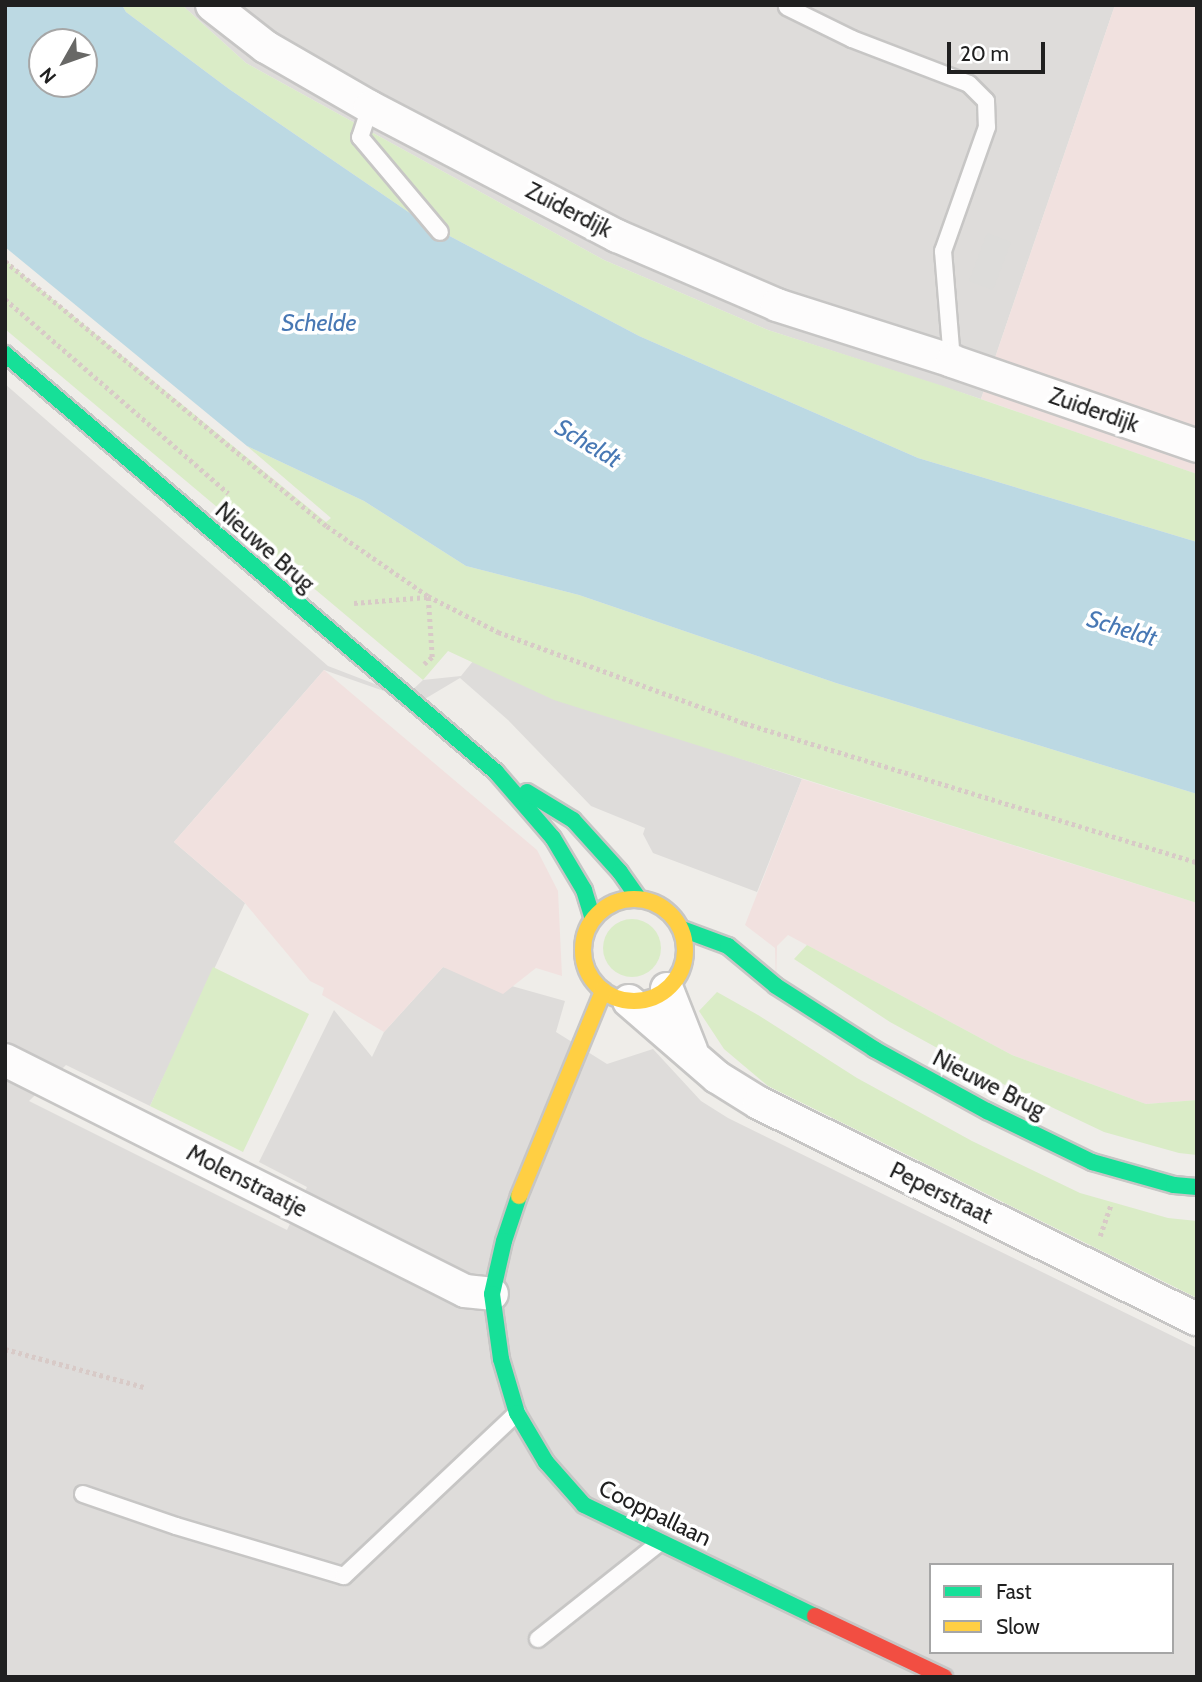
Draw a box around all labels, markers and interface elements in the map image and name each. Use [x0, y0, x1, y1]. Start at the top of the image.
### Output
north arrow [28, 28, 98, 98]
scale bar [950, 28, 1048, 72]
text: 20 m [960, 41, 1009, 66]
text: N [35, 63, 61, 88]
street label: Zuiderdijk [521, 177, 617, 243]
water label: Schelde [281, 309, 357, 337]
street label: Zuiderdijk [1045, 382, 1143, 438]
water label: Scheldt [550, 412, 626, 474]
street label: Nieuwe Brug [210, 496, 320, 598]
water label: Scheldt [1084, 604, 1160, 652]
street label: Nieuwe Brug [928, 1044, 1050, 1124]
street label: Molenstraatje [182, 1139, 312, 1223]
street label: Peperstraat [885, 1156, 997, 1230]
street label: Cooppallaan [594, 1474, 716, 1552]
legend [929, 1563, 1174, 1654]
text: Fast [996, 1579, 1032, 1604]
text: Slow [996, 1614, 1040, 1639]

